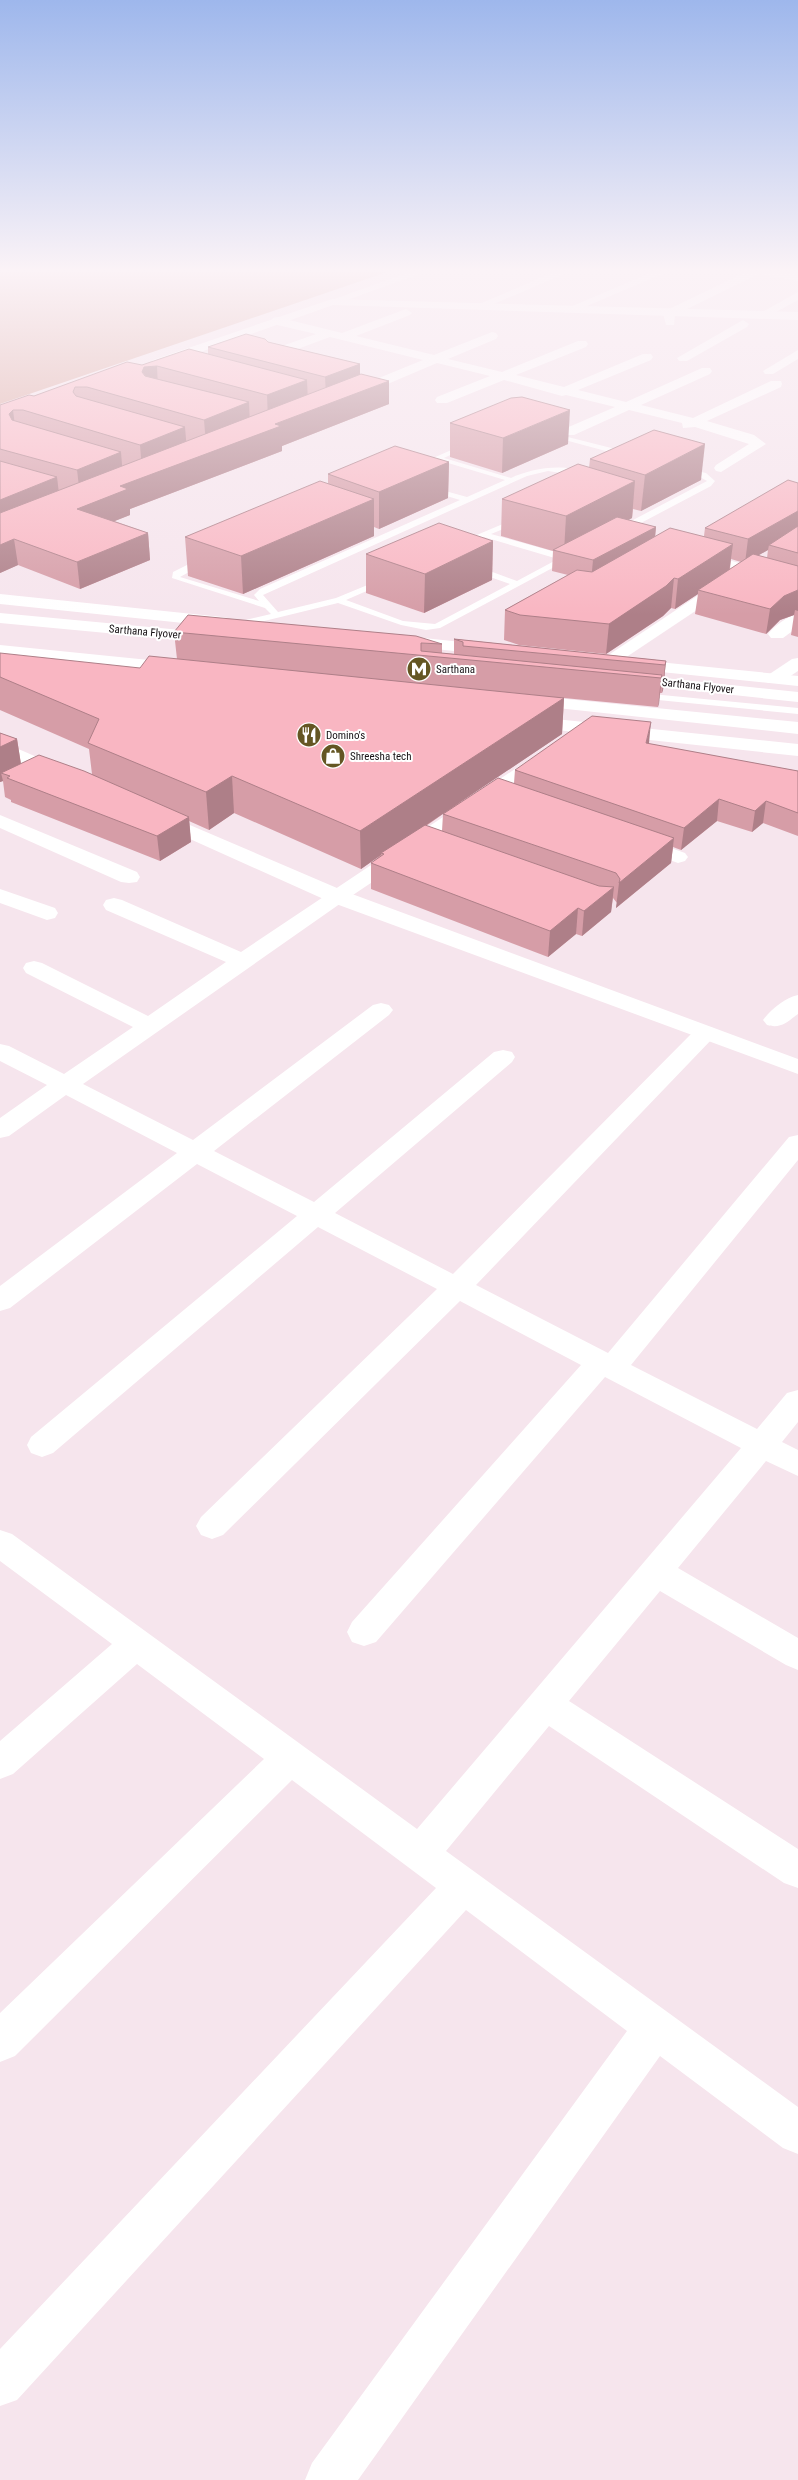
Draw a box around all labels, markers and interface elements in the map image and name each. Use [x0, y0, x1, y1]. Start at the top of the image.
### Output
street label: Sarthana Flyover [108, 622, 182, 642]
metro station icon: Sarthana [406, 656, 432, 682]
place label: Sarthana [436, 663, 475, 676]
street label: Sarthana Flyover [661, 676, 735, 696]
restaurant icon: Domino's [296, 722, 322, 748]
place label: Domino's [326, 729, 365, 742]
shop icon: Shreesha tech [320, 743, 346, 769]
place label: Shreesha tech [350, 750, 412, 763]

